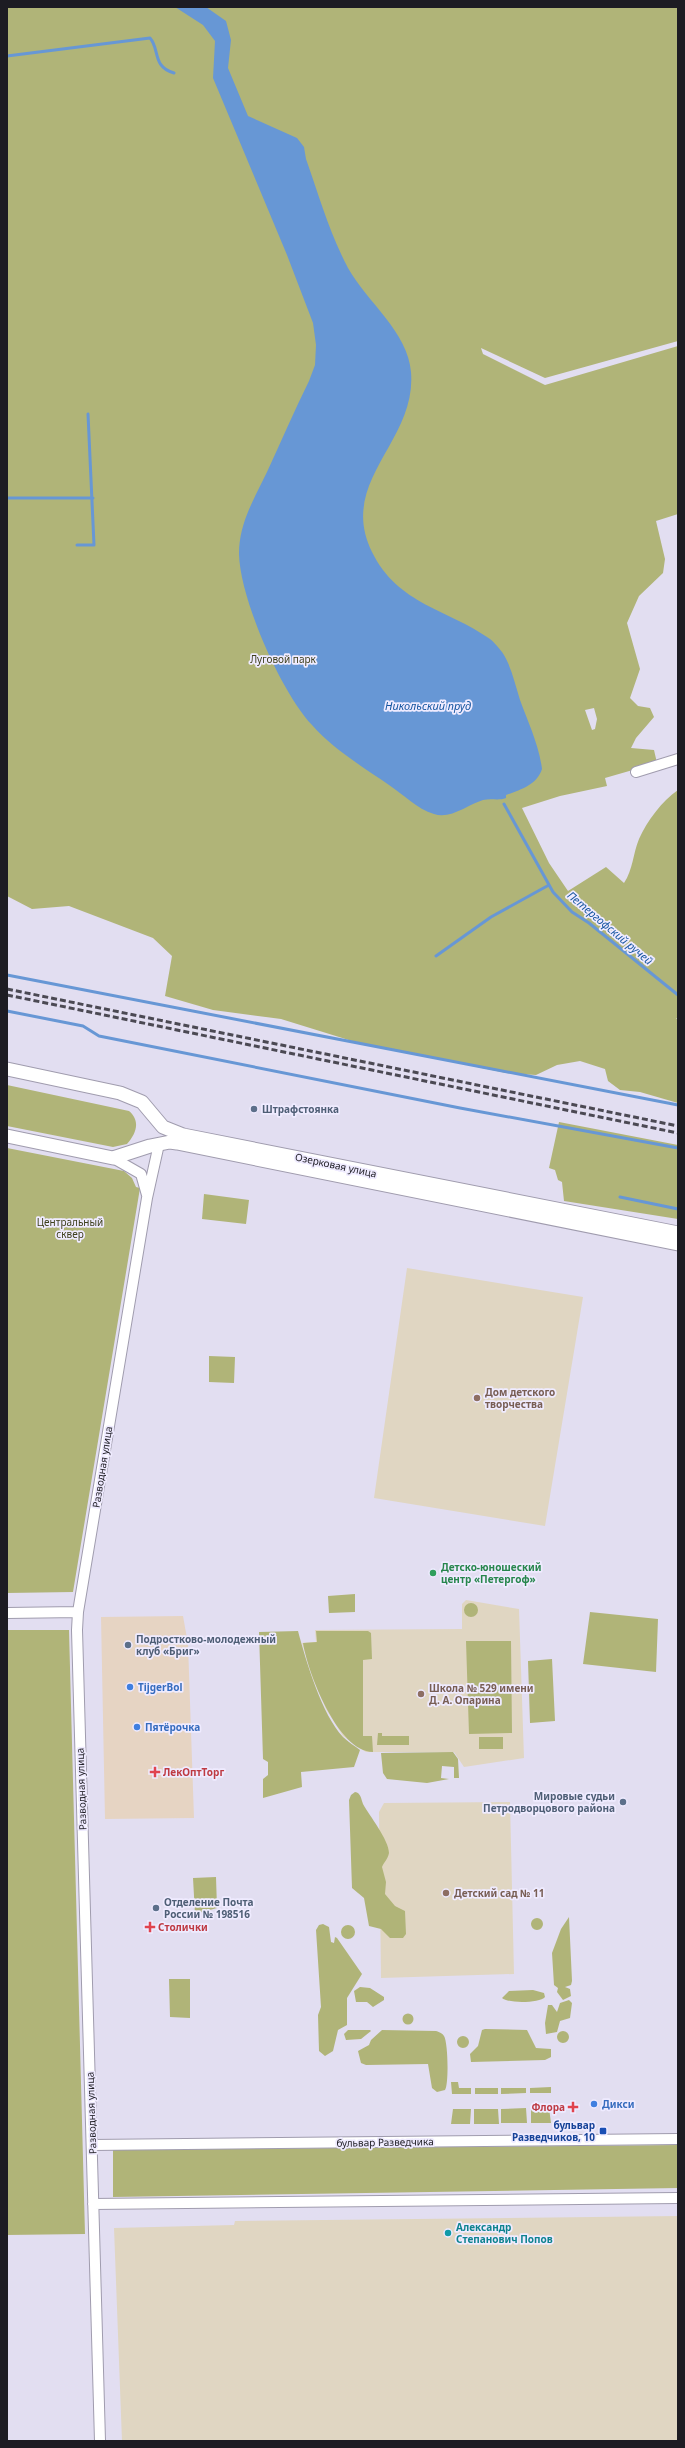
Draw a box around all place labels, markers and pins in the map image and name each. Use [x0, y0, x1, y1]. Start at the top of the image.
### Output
place label: Штрафстоянка [262, 1102, 339, 1116]
marker: Штрафстоянка [249, 1104, 259, 1114]
place label: Дом детского творчества [485, 1385, 555, 1411]
marker: Дом детского творчества [472, 1393, 482, 1403]
place label: Детско-юношеский центр «Петергоф» [441, 1560, 542, 1586]
marker: Детско-юношеский центр «Петергоф» [428, 1568, 438, 1578]
place label: Подростково-молодежный клуб «Бриг» [136, 1632, 276, 1658]
marker: Подростково-молодежный клуб «Бриг» [123, 1640, 133, 1650]
place label: TijgerBol [138, 1680, 182, 1694]
place label: Школа № 529 имени Д. А. Опарина [429, 1681, 534, 1707]
marker: TijgerBol [125, 1682, 135, 1692]
marker: Школа № 529 имени Д. А. Опарина [416, 1689, 426, 1699]
place label: Пятёрочка [145, 1720, 200, 1734]
marker: Пятёрочка [132, 1722, 142, 1732]
place label: ЛекОптТорг [163, 1765, 224, 1779]
marker: ЛекОптТорг [150, 1767, 160, 1777]
place label: Мировые судьи Петродворцового района [483, 1789, 615, 1815]
marker: Мировые судьи Петродворцового района [618, 1797, 628, 1807]
place label: Детский сад № 11 [454, 1886, 544, 1900]
marker: Детский сад № 11 [441, 1888, 451, 1898]
place label: Отделение Почта России № 198516 [164, 1895, 254, 1921]
marker: Отделение Почта России № 198516 [151, 1903, 161, 1913]
place label: Столички [158, 1920, 208, 1934]
marker: Столички [145, 1922, 155, 1932]
place label: Дикси [602, 2097, 634, 2111]
marker: Дикси [589, 2099, 599, 2109]
place label: Флора [531, 2100, 565, 2114]
marker: Флора [568, 2102, 578, 2112]
place label: бульвар Разведчиков, 10 [512, 2118, 595, 2144]
marker: бульвар Разведчиков, 10 [598, 2126, 608, 2136]
place label: Александр Степанович Попов [456, 2220, 553, 2246]
marker: Александр Степанович Попов [443, 2228, 453, 2238]

